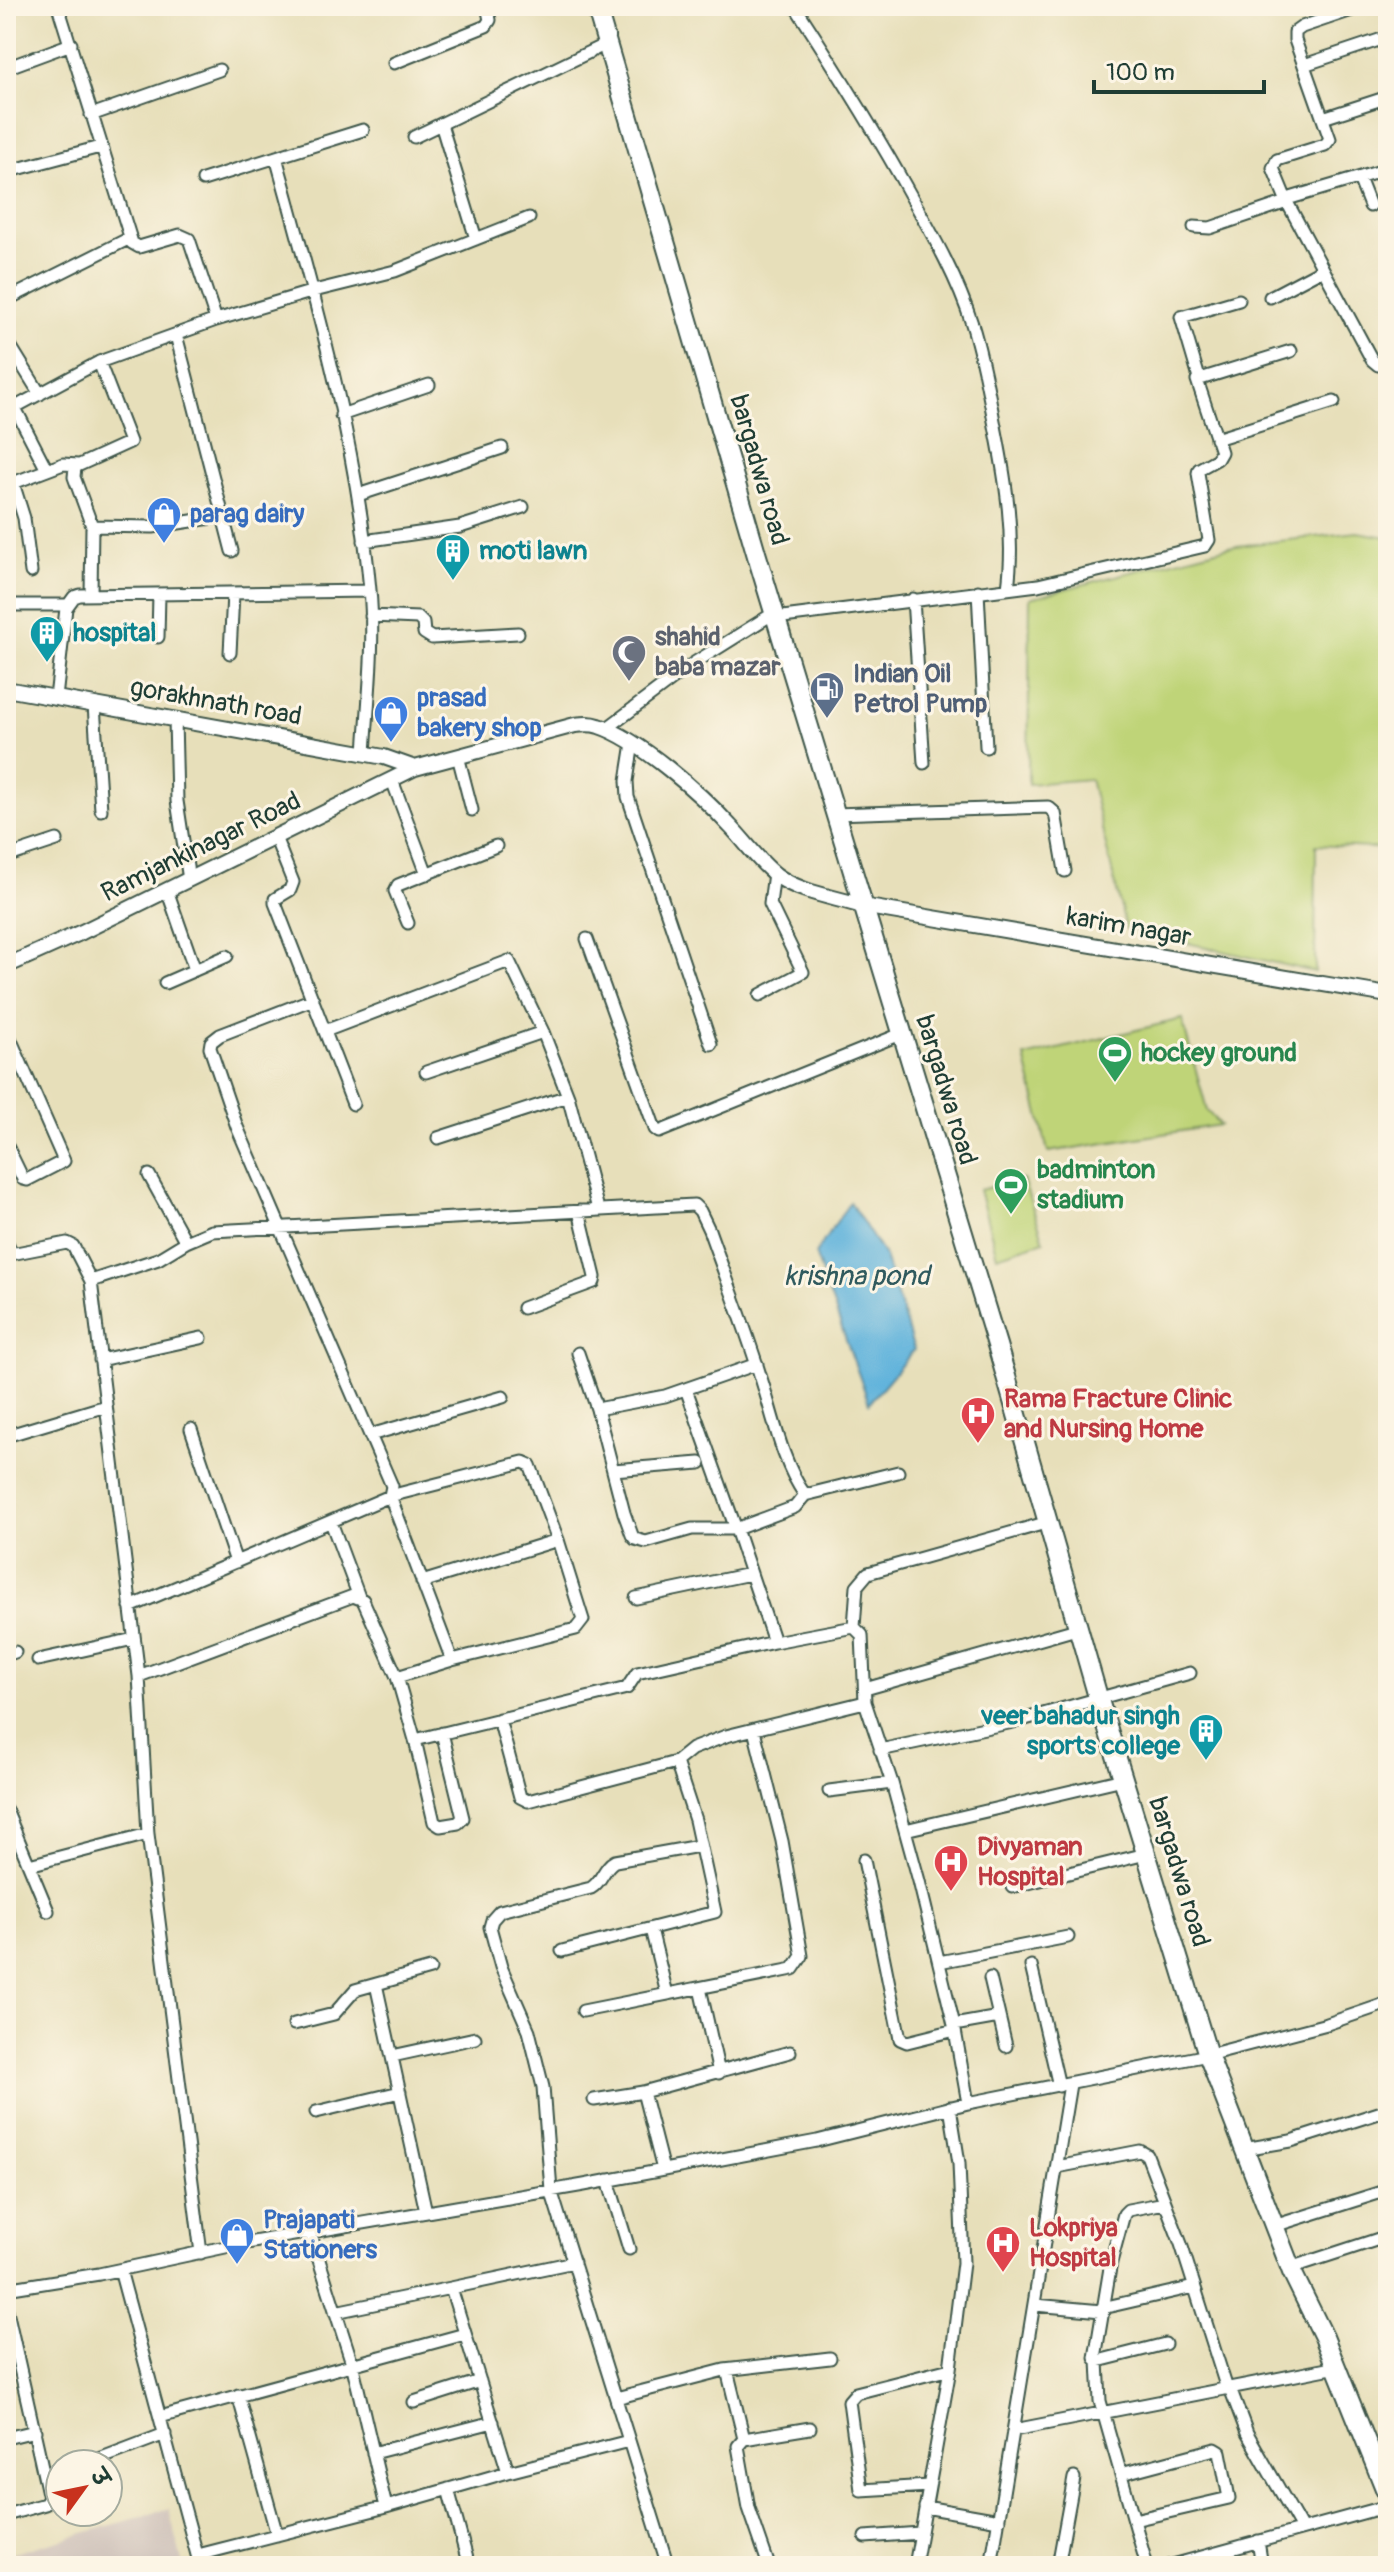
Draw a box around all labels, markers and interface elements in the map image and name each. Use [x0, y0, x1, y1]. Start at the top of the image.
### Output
scale bar [1094, 44, 1264, 94]
text: 100 m [1106, 58, 1175, 87]
street label: bargadwa road [722, 391, 796, 549]
shop icon: parag dairy [145, 495, 183, 545]
place label: parag dairy [190, 498, 305, 530]
building icon: moti lawn [434, 532, 472, 582]
place label: moti lawn [479, 535, 588, 567]
building icon: hospital [28, 614, 66, 664]
place label: hospital [73, 617, 156, 649]
place label: shahid baba mazar [655, 621, 781, 683]
mosque icon: shahid baba mazar [610, 633, 648, 683]
place label: Indian Oil Petrol Pump [853, 658, 987, 720]
fuel station icon: Indian Oil Petrol Pump [808, 670, 846, 720]
street label: gorakhnath road [128, 671, 304, 733]
place label: prasad bakery shop [417, 682, 542, 744]
shop icon: prasad bakery shop [372, 694, 410, 744]
street label: Ramjankinagar Road [96, 785, 306, 909]
street label: karim nagar [1064, 900, 1195, 954]
street label: bargadwa road [908, 1011, 984, 1169]
sports icon: hockey ground [1096, 1034, 1134, 1084]
place label: hockey ground [1141, 1037, 1297, 1069]
place label: badminton stadium [1037, 1154, 1156, 1216]
sports icon: badminton stadium [992, 1166, 1030, 1216]
water label: krishna pond [785, 1259, 933, 1294]
place label: Rama Fracture Clinic and Nursing Home [1004, 1383, 1232, 1445]
hospital icon: Rama Fracture Clinic and Nursing Home [959, 1395, 997, 1445]
place label: veer bahadur singh sports college [981, 1700, 1181, 1762]
building icon: veer bahadur singh sports college [1187, 1712, 1225, 1762]
street label: bargadwa road [1141, 1793, 1217, 1951]
place label: Divyaman Hospital [977, 1831, 1083, 1893]
hospital icon: Divyaman Hospital [932, 1843, 970, 1893]
place label: Prajapati Stationers [263, 2204, 378, 2266]
place label: Lokpriya Hospital [1029, 2212, 1118, 2274]
shop icon: Prajapati Stationers [218, 2216, 256, 2266]
hospital icon: Lokpriya Hospital [984, 2224, 1022, 2274]
north arrow [44, 2448, 124, 2528]
text: उ [83, 2462, 117, 2493]

